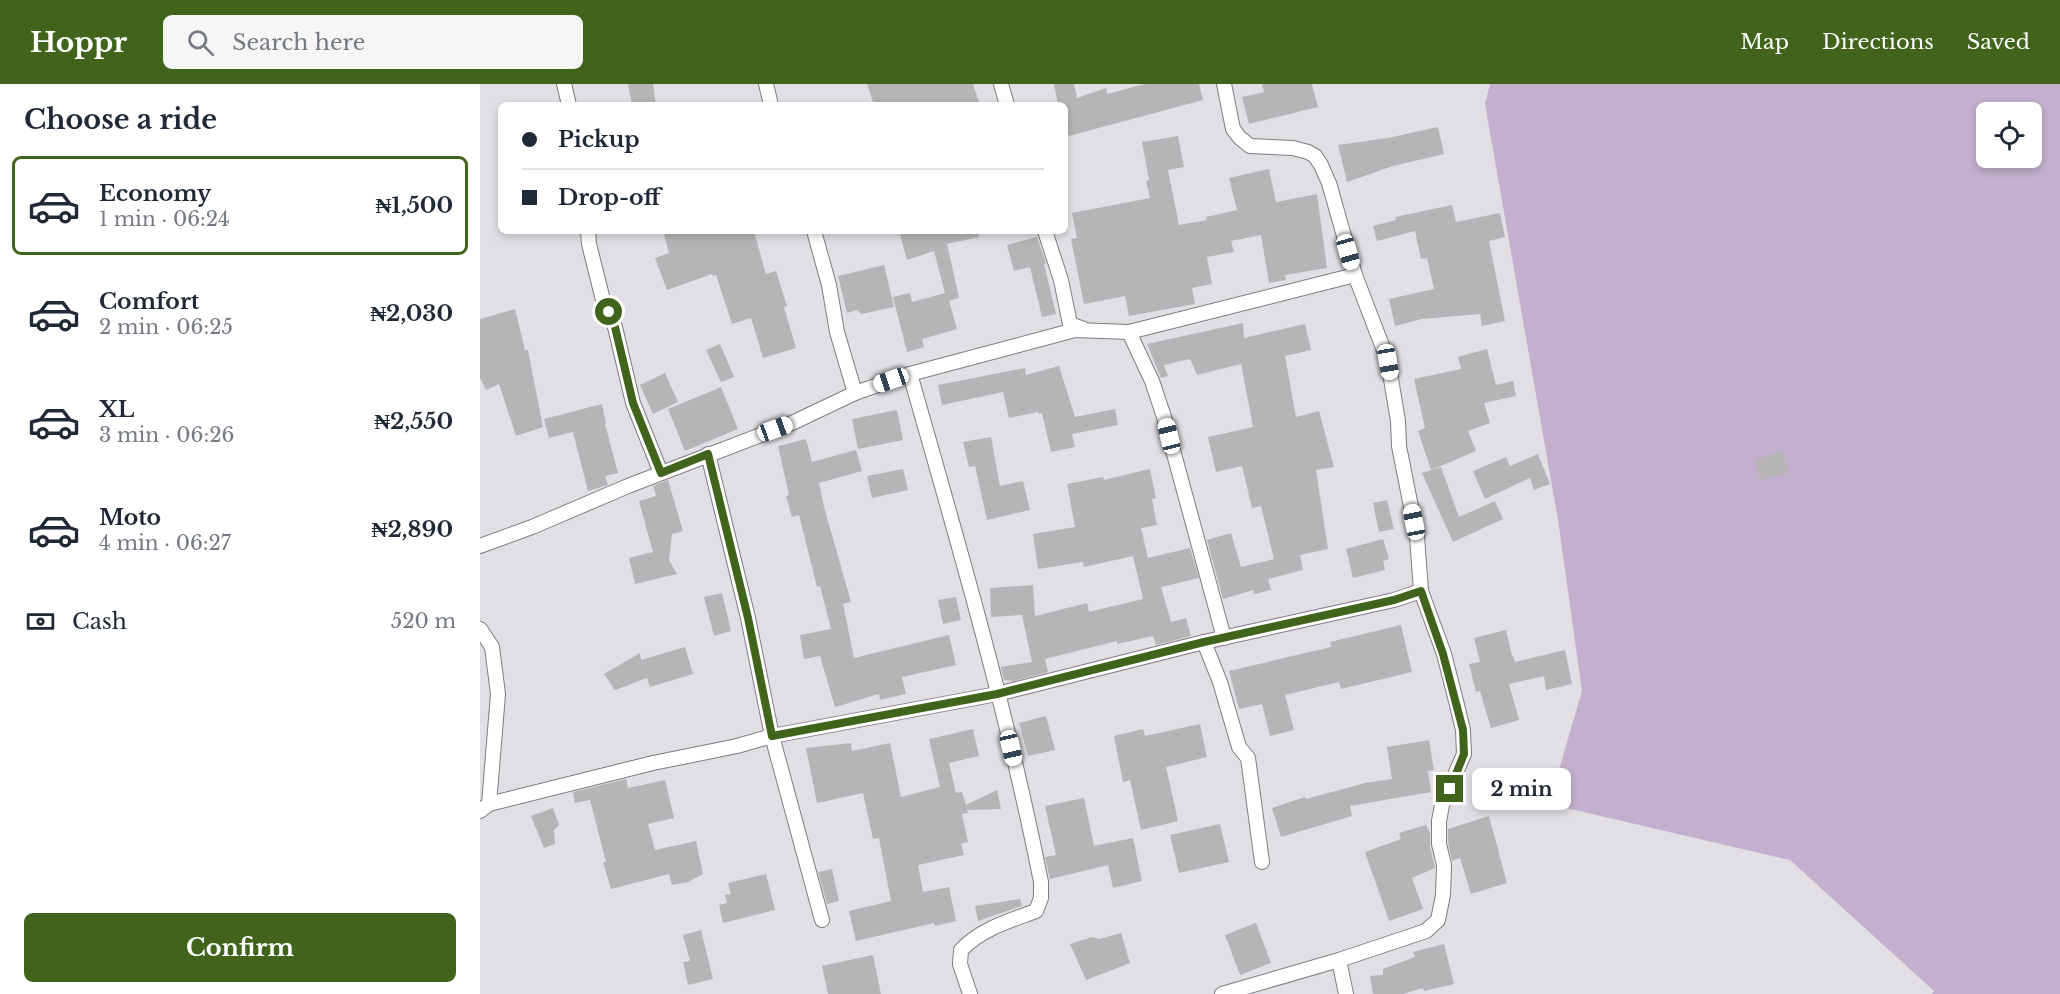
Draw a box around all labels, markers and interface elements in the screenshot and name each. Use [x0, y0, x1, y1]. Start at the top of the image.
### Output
search box [163, 15, 583, 69]
text: Hoppr [30, 25, 127, 60]
icon: search [184, 26, 217, 59]
text: Search here [232, 29, 365, 56]
text: Map [1740, 29, 1789, 55]
text: Directions [1822, 29, 1934, 55]
text: Saved [1967, 29, 2030, 55]
map controls [1976, 102, 2042, 168]
button: locate [1976, 102, 2042, 168]
text: Choose a ride [24, 103, 217, 136]
text: Pickup [558, 126, 640, 153]
icon: car [27, 179, 81, 233]
text: Economy [99, 180, 211, 207]
text: Drop-off [558, 184, 660, 211]
text: ₦1,500 [375, 192, 453, 219]
text: 1 min · 06:24 [99, 207, 230, 231]
car [1334, 232, 1362, 272]
icon: car [27, 287, 81, 341]
text: Comfort [99, 288, 199, 315]
route start [595, 298, 622, 325]
text: ₦2,030 [370, 300, 453, 327]
text: 2 min · 06:25 [99, 315, 233, 339]
car [1376, 343, 1400, 381]
car [871, 366, 911, 394]
icon: car [27, 395, 81, 449]
text: XL [99, 396, 134, 423]
text: ₦2,550 [374, 408, 453, 435]
car [755, 414, 795, 444]
car [1156, 416, 1182, 456]
text: 3 min · 06:26 [99, 423, 234, 447]
icon: car [27, 503, 81, 557]
car [1402, 503, 1426, 541]
text: Moto [99, 504, 161, 531]
text: ₦2,890 [372, 516, 453, 543]
text: 4 min · 06:27 [99, 531, 231, 555]
icon: cash [24, 605, 57, 638]
text: Cash [72, 608, 127, 635]
text: 520 m [391, 609, 456, 633]
car [998, 728, 1024, 768]
callout: 2 min [1471, 768, 1570, 810]
route end [1436, 775, 1463, 802]
text: 2 min [1490, 777, 1553, 801]
button: Confirm [24, 913, 456, 982]

